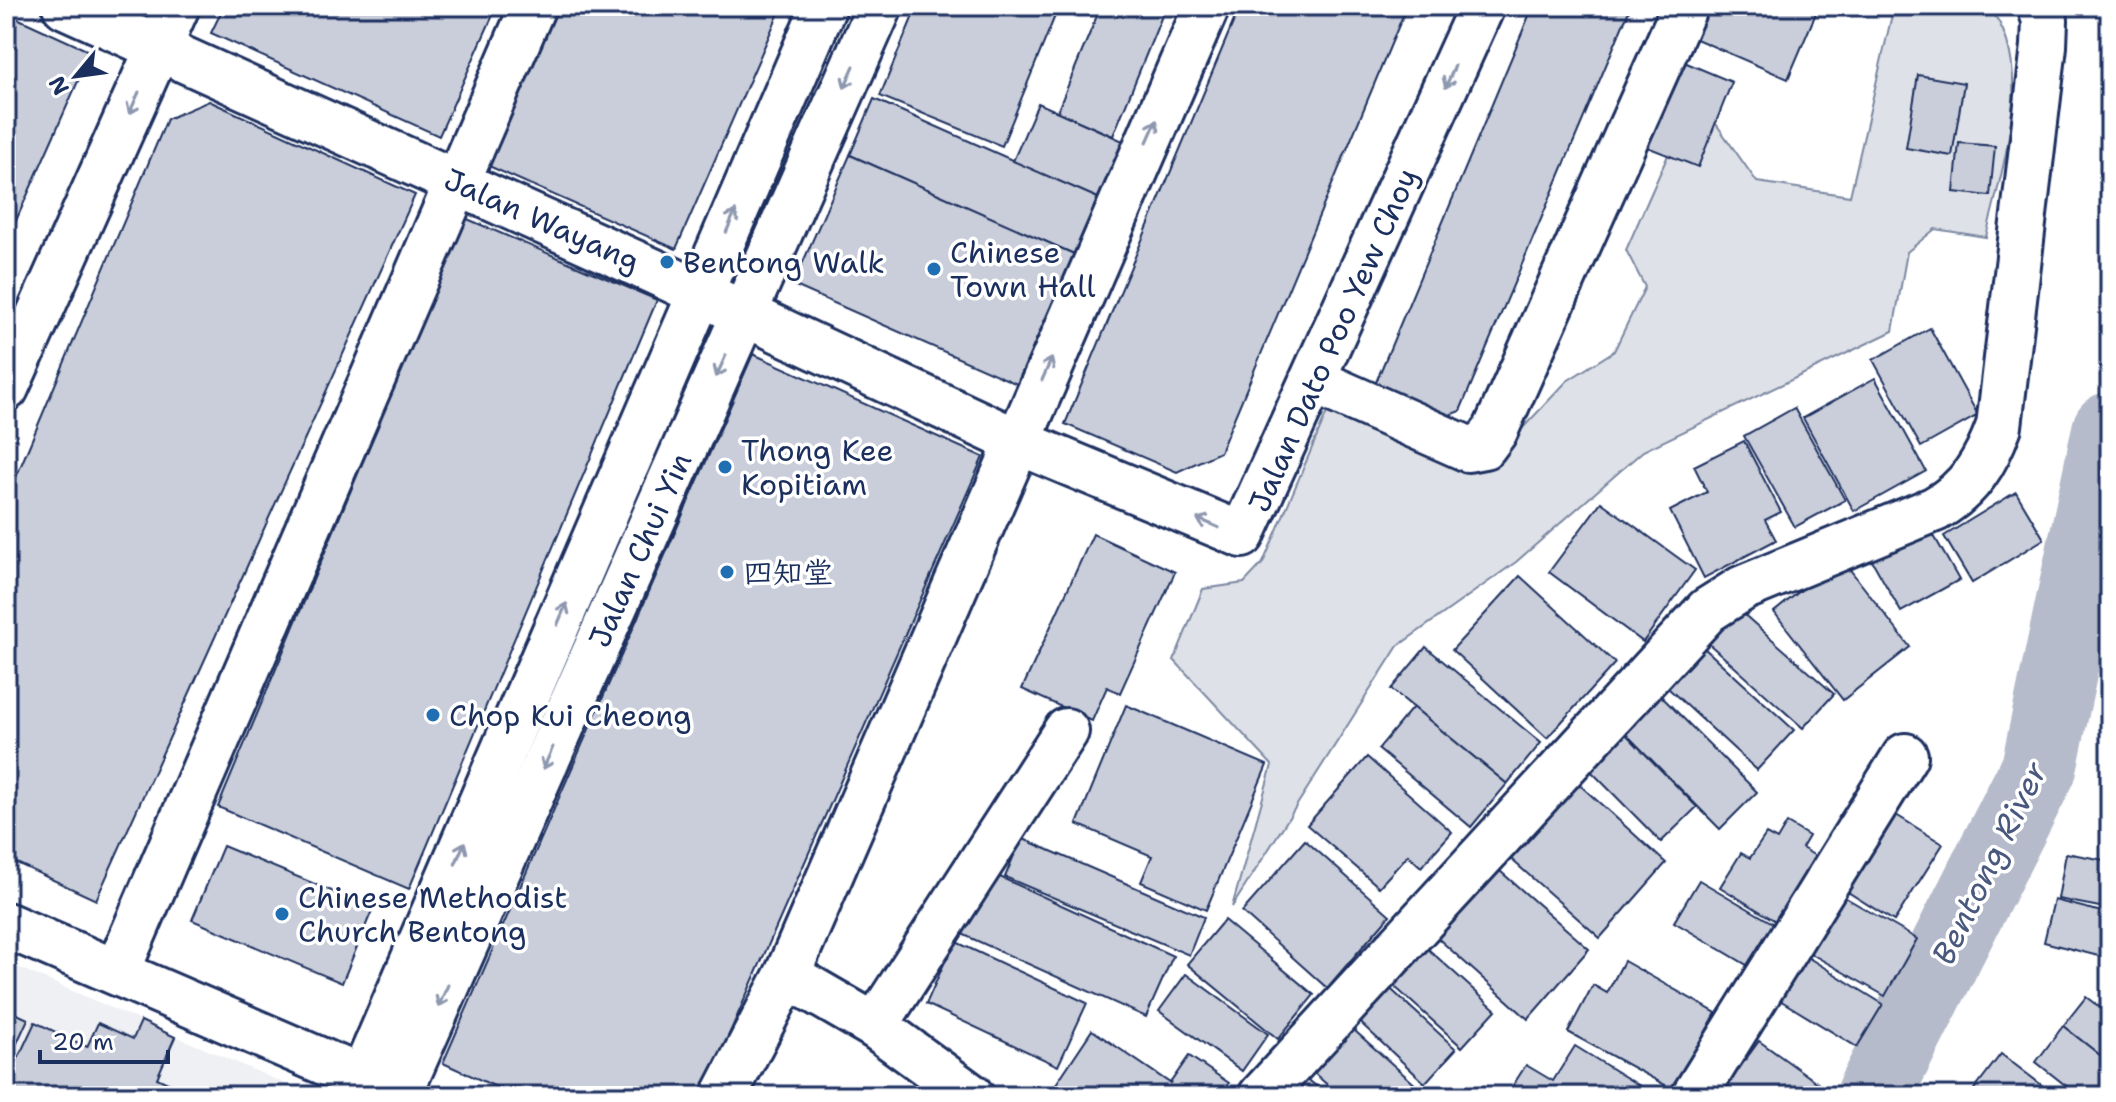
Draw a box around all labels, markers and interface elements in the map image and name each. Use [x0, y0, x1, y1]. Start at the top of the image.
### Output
north arrow [36, 36, 116, 116]
one-way arrow [1442, 64, 1457, 89]
one-way arrow [840, 65, 855, 89]
text: N [42, 71, 76, 100]
one-way arrow [126, 91, 141, 115]
one-way arrow [1146, 119, 1161, 144]
street label: Jalan Wayang [438, 158, 646, 282]
street label: Jalan Dato Poo Yew Choy [1238, 161, 1428, 519]
one-way arrow [725, 209, 740, 234]
place label: Chinese Town Hall [950, 232, 1095, 307]
place label: Bentong Walk [683, 242, 885, 283]
marker: Bentong Walk [658, 253, 676, 271]
marker: Chinese Town Hall [925, 260, 943, 278]
one-way arrow [713, 354, 728, 378]
one-way arrow [1041, 357, 1056, 382]
place label: Thong Kee Kopitiam [741, 430, 893, 505]
street label: Jalan Chui Yin [579, 446, 701, 654]
marker: Thong Kee Kopitiam [716, 458, 734, 476]
one-way arrow [1196, 515, 1221, 530]
place label: 四知堂 [743, 552, 833, 593]
marker: 四知堂 [718, 563, 736, 581]
one-way arrow [556, 602, 571, 627]
place label: Chop Kui Cheong [449, 695, 692, 736]
marker: Chop Kui Cheong [424, 706, 442, 724]
one-way arrow [540, 746, 555, 770]
water label: Bentong River [1921, 754, 2057, 972]
one-way arrow [453, 841, 468, 866]
place label: Chinese Methodist Church Bentong [298, 877, 567, 952]
marker: Chinese Methodist Church Bentong [273, 905, 291, 923]
one-way arrow [435, 984, 450, 1008]
scale bar [40, 1014, 168, 1064]
text: 20 m [52, 1026, 114, 1058]

